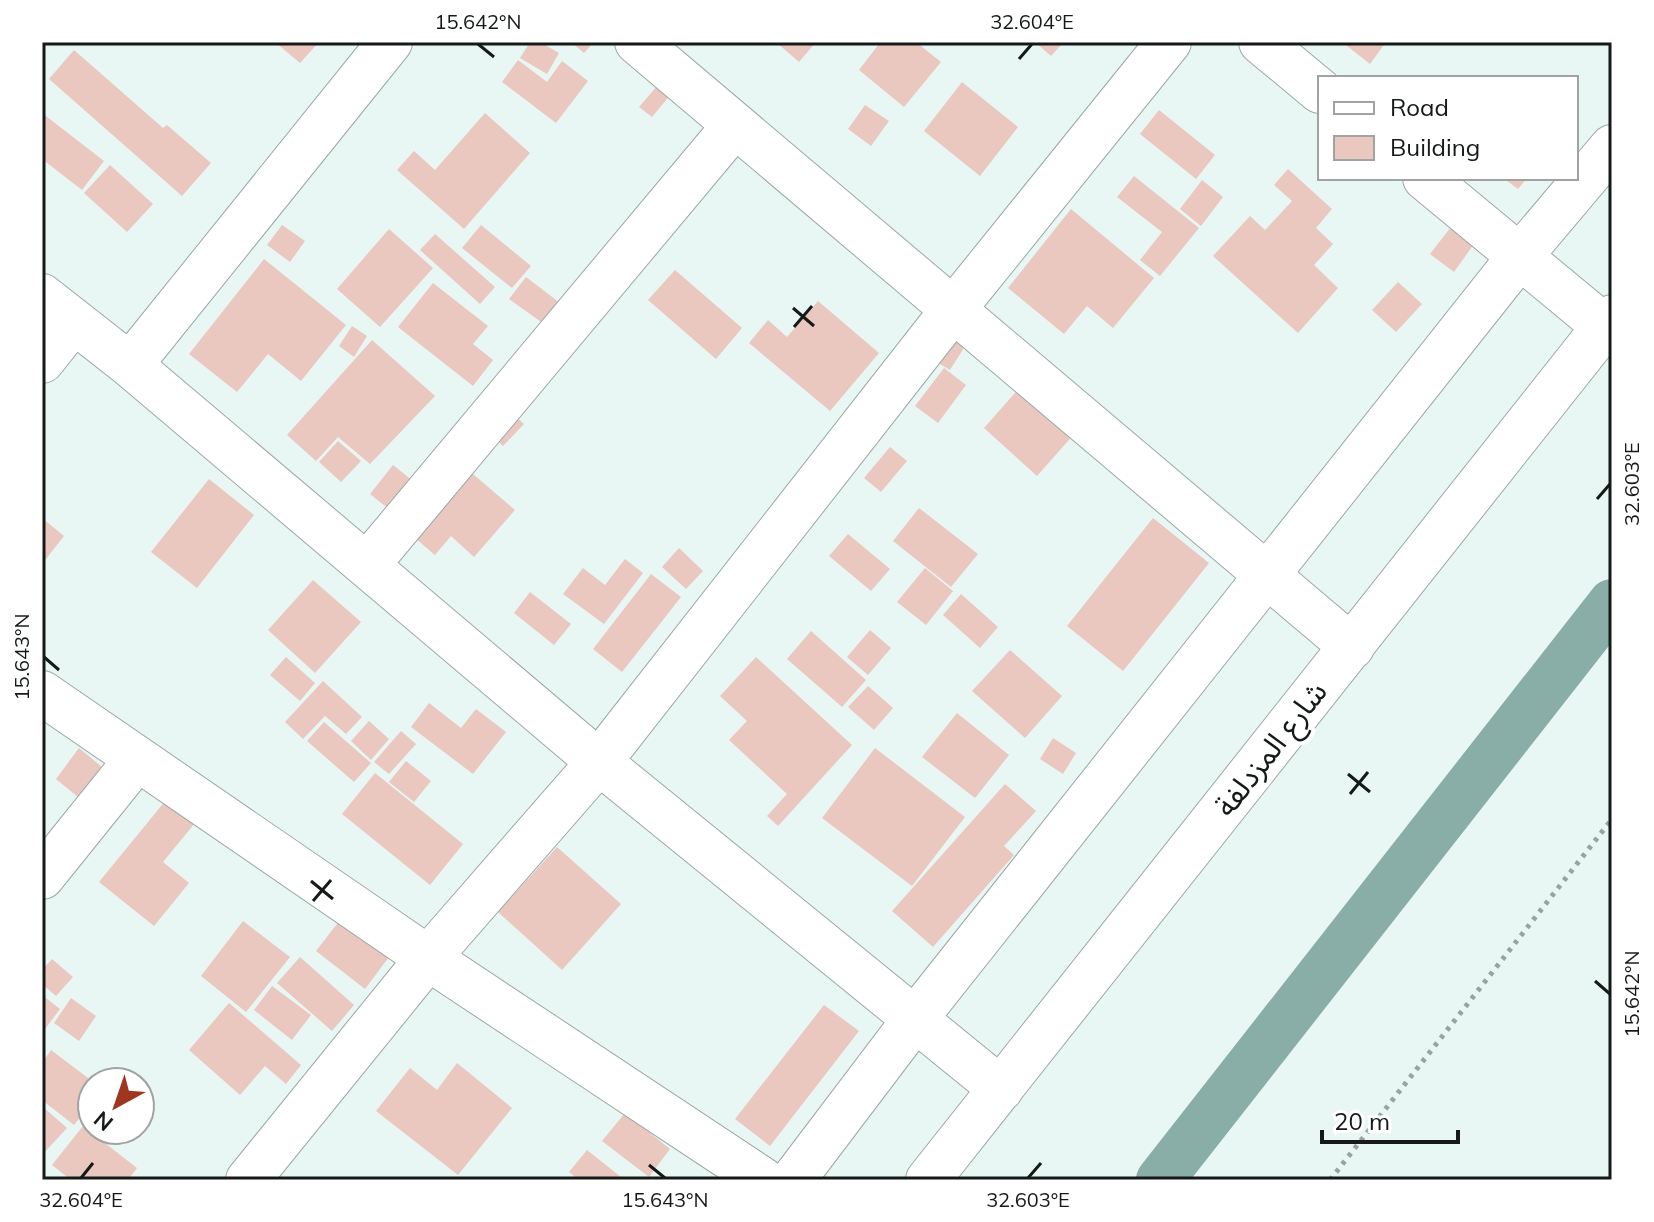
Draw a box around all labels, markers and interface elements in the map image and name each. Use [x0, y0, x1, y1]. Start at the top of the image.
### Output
text: 15.642°N [435, 9, 521, 34]
text: 32.604°E [990, 9, 1074, 34]
legend [1318, 76, 1578, 180]
text: Road [1390, 92, 1449, 122]
text: Building [1390, 132, 1480, 162]
text: 32.603°E [1619, 442, 1644, 526]
text: 15.643°N [9, 614, 34, 700]
street label: شارع المزدلفة [1206, 673, 1338, 826]
text: 15.642°N [1619, 951, 1644, 1037]
north arrow [76, 1066, 156, 1146]
scale bar [1322, 1094, 1458, 1144]
text: N [88, 1105, 119, 1137]
text: 20 m [1334, 1106, 1390, 1136]
text: 32.604°E [39, 1187, 123, 1212]
text: 15.643°N [622, 1187, 708, 1212]
text: 32.603°E [986, 1187, 1070, 1212]

